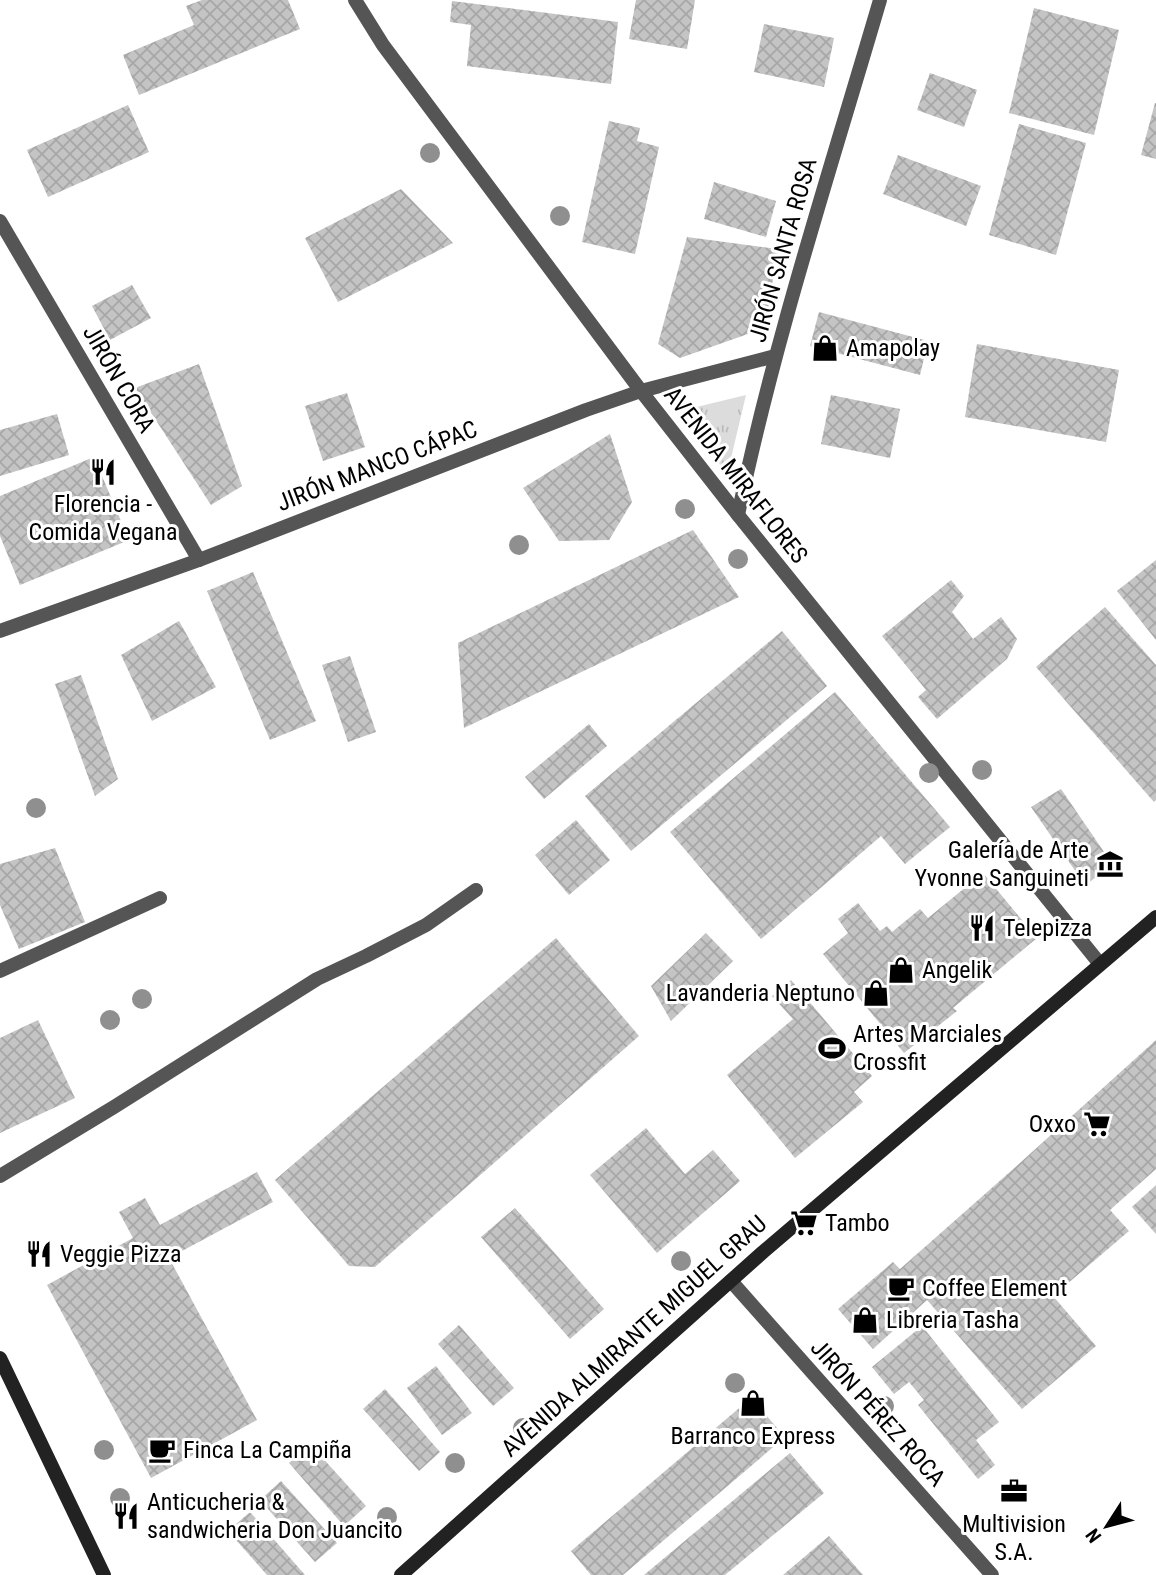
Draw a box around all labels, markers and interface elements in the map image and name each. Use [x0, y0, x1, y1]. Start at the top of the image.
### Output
street label: JIRÓN SANTA ROSA [743, 155, 823, 345]
street label: JIRÓN CORA [77, 320, 161, 438]
shop icon: Amapolay [810, 333, 840, 363]
place label: Amapolay [846, 334, 940, 362]
street label: AVENIDA MIRAFLORES [658, 381, 814, 569]
street label: JIRÓN MANCO CÁPAC [273, 415, 481, 517]
restaurant icon: Florencia - Comida Vegana [88, 457, 118, 487]
place label: Florencia - Comida Vegana [29, 490, 177, 546]
place label: Galería de Arte Yvonne Sanguineti [914, 836, 1089, 892]
museum icon: Galería de Arte Yvonne Sanguineti [1095, 849, 1125, 879]
restaurant icon: Telepizza [967, 913, 997, 943]
place label: Telepizza [1003, 914, 1092, 942]
shop icon: Angelik [886, 955, 916, 985]
place label: Angelik [922, 956, 993, 984]
shop icon: Lavanderia Neptuno [861, 978, 891, 1008]
place label: Lavanderia Neptuno [666, 979, 855, 1007]
place label: Artes Marciales Crossfit [853, 1020, 1002, 1076]
sports icon: Artes Marciales Crossfit [817, 1033, 847, 1063]
supermarket icon: Oxxo [1082, 1109, 1112, 1139]
place label: Oxxo [1029, 1110, 1076, 1138]
supermarket icon: Tambo [789, 1208, 819, 1238]
place label: Tambo [825, 1209, 890, 1237]
street label: AVENIDA ALMIRANTE MIGUEL GRAU [496, 1210, 772, 1462]
restaurant icon: Veggie Pizza [24, 1239, 54, 1269]
place label: Veggie Pizza [60, 1240, 182, 1268]
cafe icon: Coffee Element [886, 1273, 916, 1303]
place label: Coffee Element [922, 1274, 1067, 1302]
shop icon: Libreria Tasha [850, 1305, 880, 1335]
place label: Libreria Tasha [886, 1306, 1019, 1334]
street label: JIRÓN PÉREZ ROCA [805, 1334, 951, 1492]
shop icon: Barranco Express [738, 1388, 768, 1418]
place label: Barranco Express [670, 1422, 836, 1450]
cafe icon: Finca La Campiña [147, 1435, 177, 1465]
place label: Finca La Campiña [183, 1436, 352, 1464]
office icon: Multivision S.A. [999, 1476, 1029, 1506]
place label: Anticucheria & sandwicheria Don Juancito [147, 1488, 403, 1544]
north arrow [1072, 1491, 1142, 1561]
restaurant icon: Anticucheria & sandwicheria Don Juancito [111, 1501, 141, 1531]
place label: Multivision S.A. [962, 1510, 1066, 1566]
text: N [1081, 1524, 1106, 1547]

